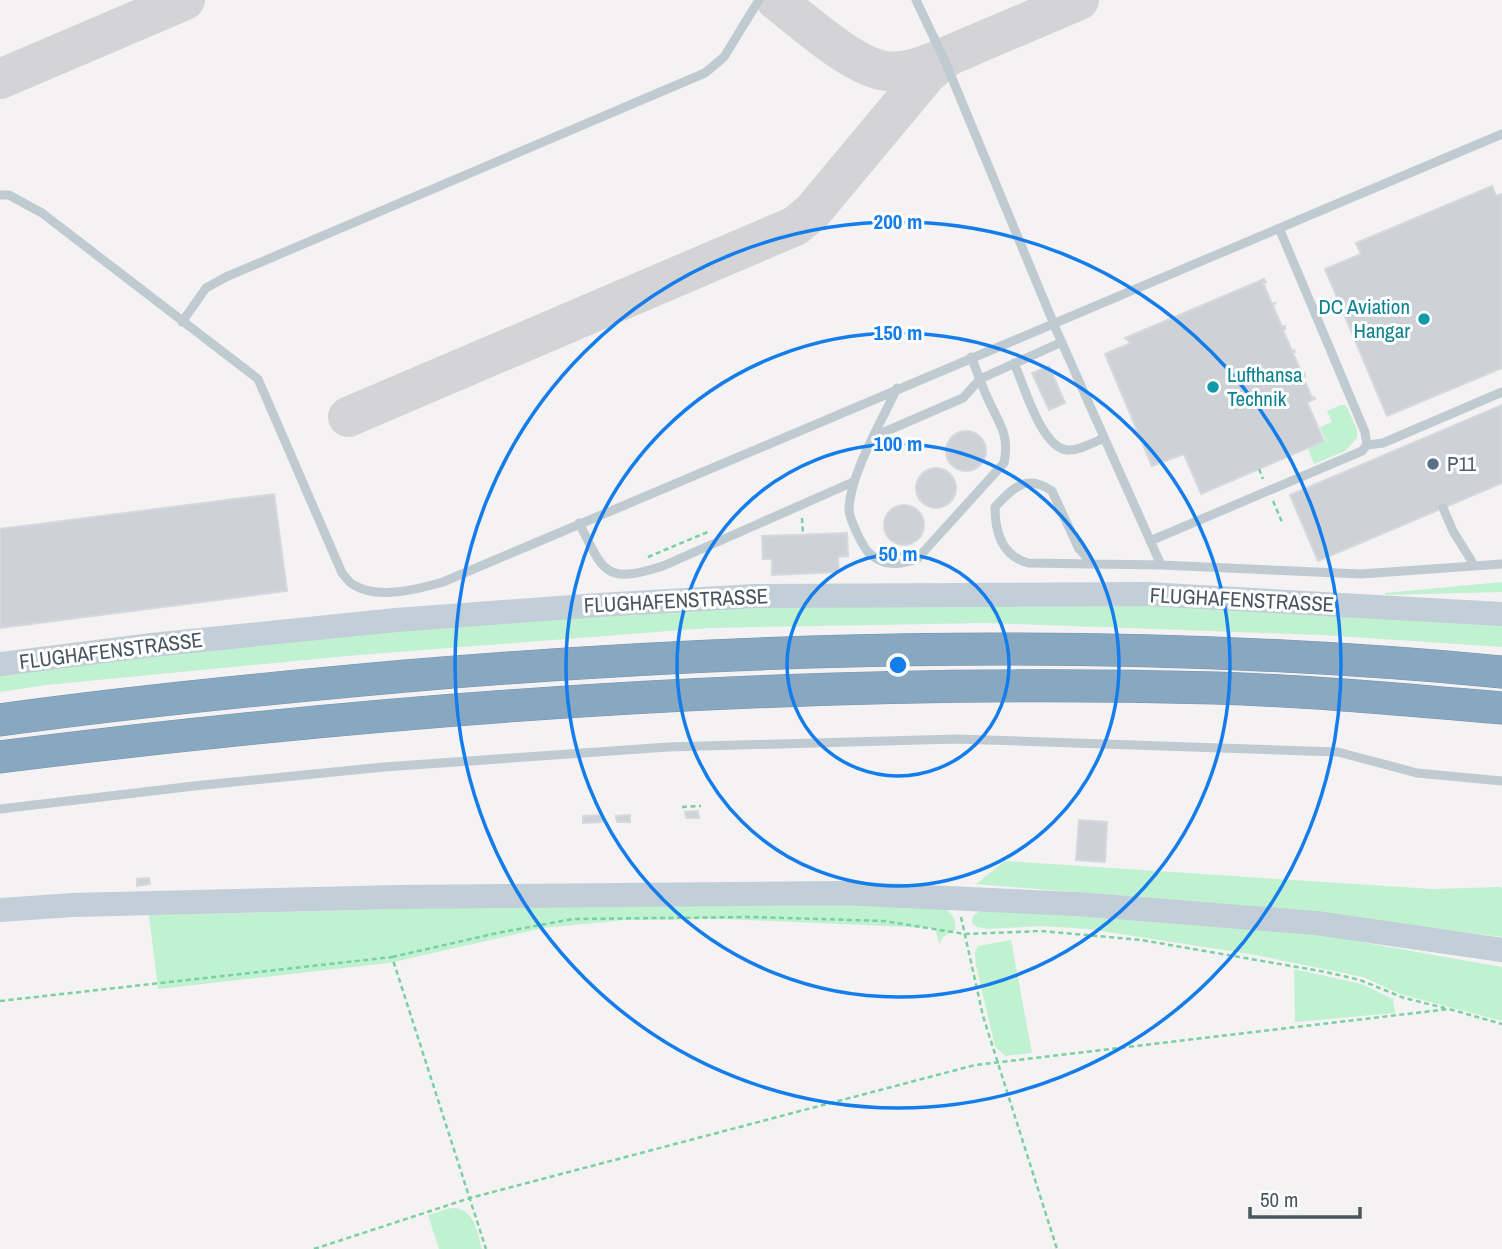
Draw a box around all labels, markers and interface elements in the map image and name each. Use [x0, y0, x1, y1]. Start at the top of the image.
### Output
text: 200 m [874, 207, 922, 236]
place label: DC Aviation Hangar [1318, 292, 1410, 345]
marker: DC Aviation Hangar [1416, 311, 1432, 327]
text: 150 m [874, 318, 922, 347]
place label: Lufthansa Technik [1227, 360, 1303, 413]
marker: Lufthansa Technik [1205, 379, 1221, 395]
text: 100 m [874, 429, 922, 458]
place label: P11 [1447, 449, 1477, 478]
marker: P11 [1425, 456, 1441, 472]
text: 50 m [878, 539, 918, 568]
street label: FLUGHAFENSTRASSE [1149, 580, 1335, 619]
street label: FLUGHAFENSTRASSE [583, 581, 769, 620]
street label: FLUGHAFENSTRASSE [18, 625, 204, 676]
centre of rings [886, 653, 910, 677]
scale bar [1250, 1176, 1360, 1220]
text: 50 m [1260, 1185, 1298, 1214]

